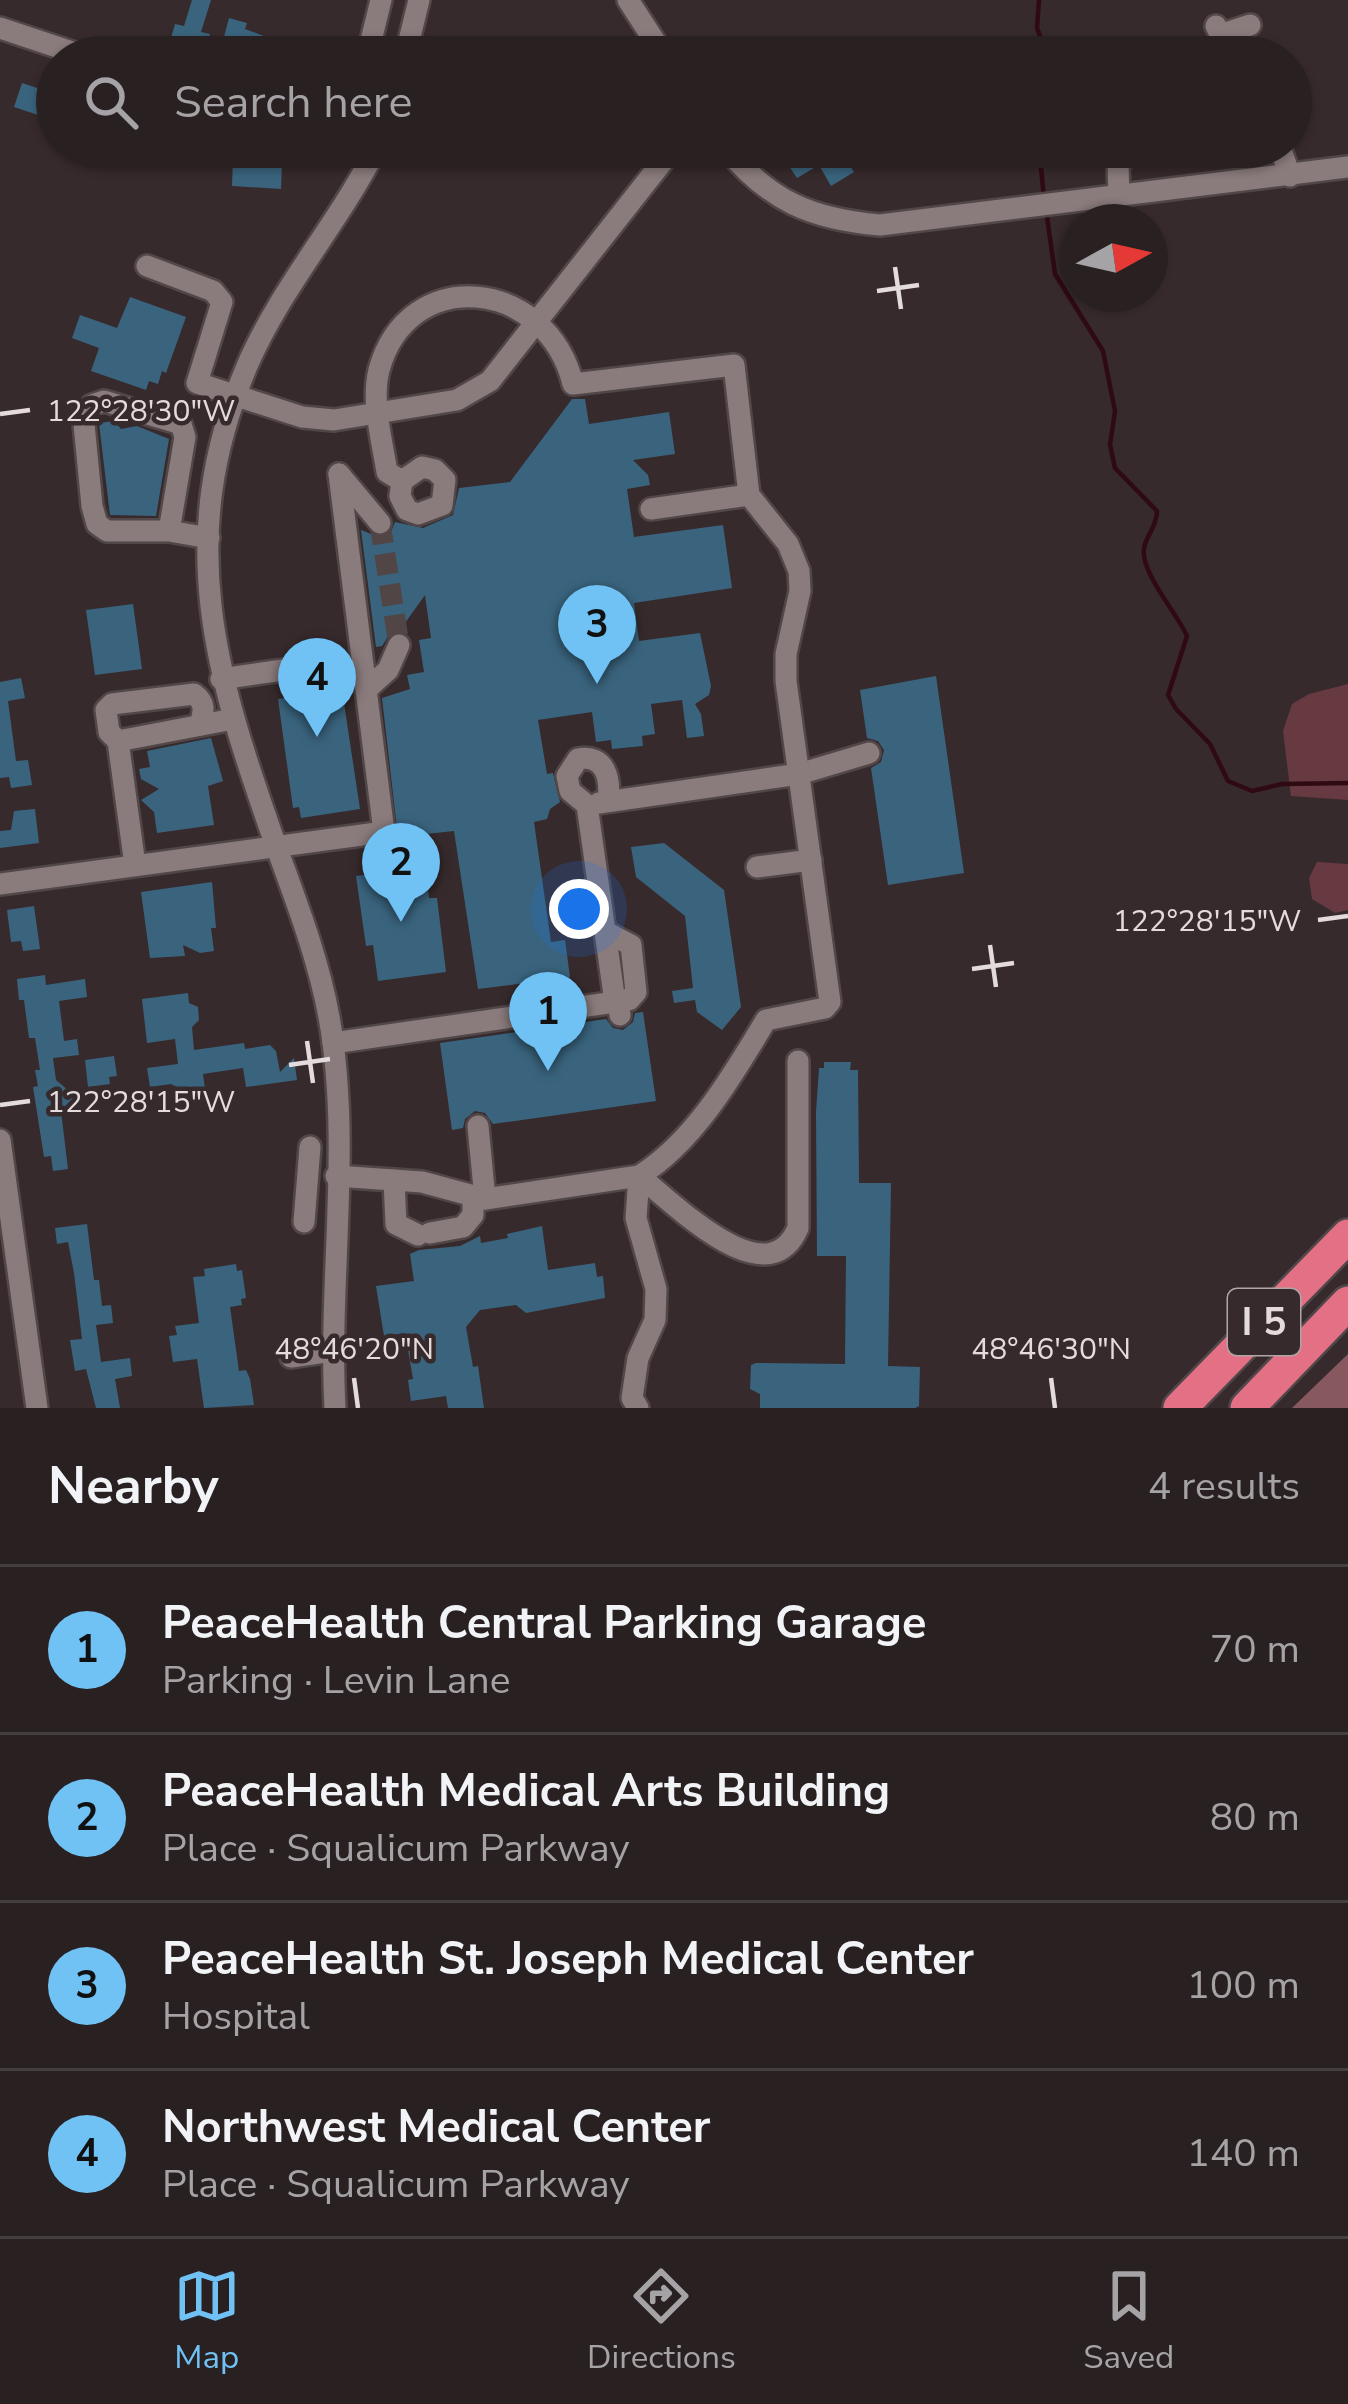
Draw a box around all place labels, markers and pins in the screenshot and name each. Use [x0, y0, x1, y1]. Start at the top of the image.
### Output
pin: 3 [558, 585, 636, 684]
pin: 4 [278, 638, 356, 737]
pin: 2 [362, 823, 440, 922]
pin: 1 [509, 972, 587, 1071]

